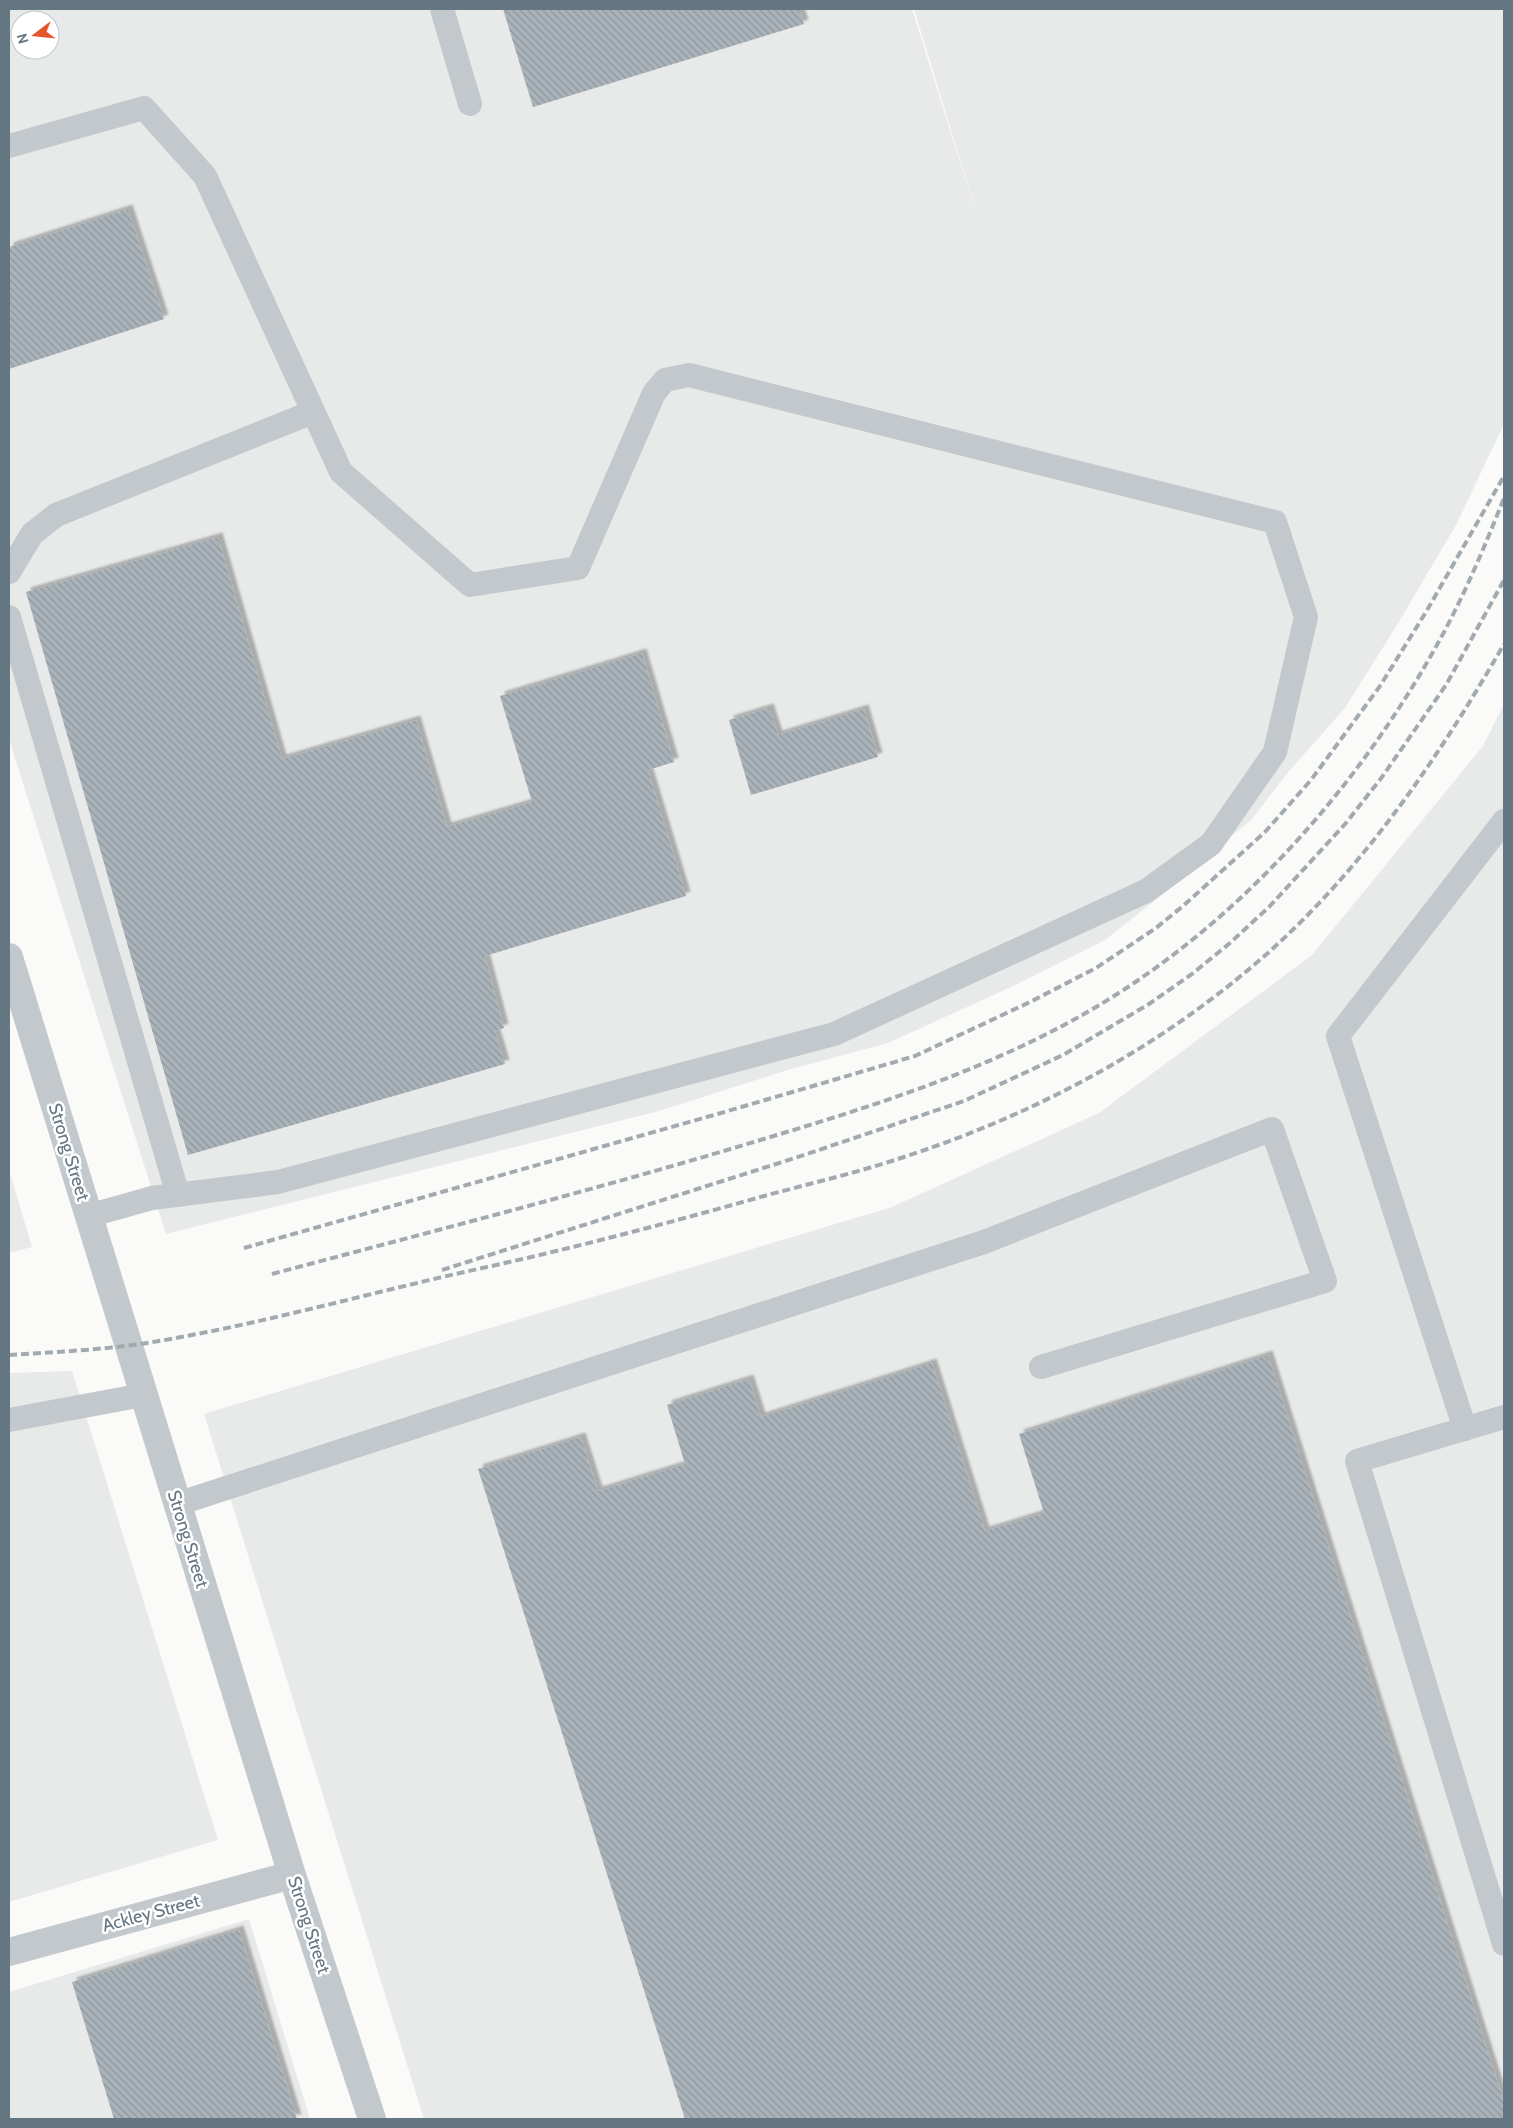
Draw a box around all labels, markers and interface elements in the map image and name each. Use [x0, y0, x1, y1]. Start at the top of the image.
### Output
north arrow [10, 10, 60, 60]
text: N [12, 31, 33, 46]
street label: Strong Street [44, 1100, 94, 1204]
street label: Strong Street [163, 1487, 213, 1591]
street label: Strong Street [283, 1874, 335, 1976]
street label: Ackley Street [100, 1889, 202, 1937]

